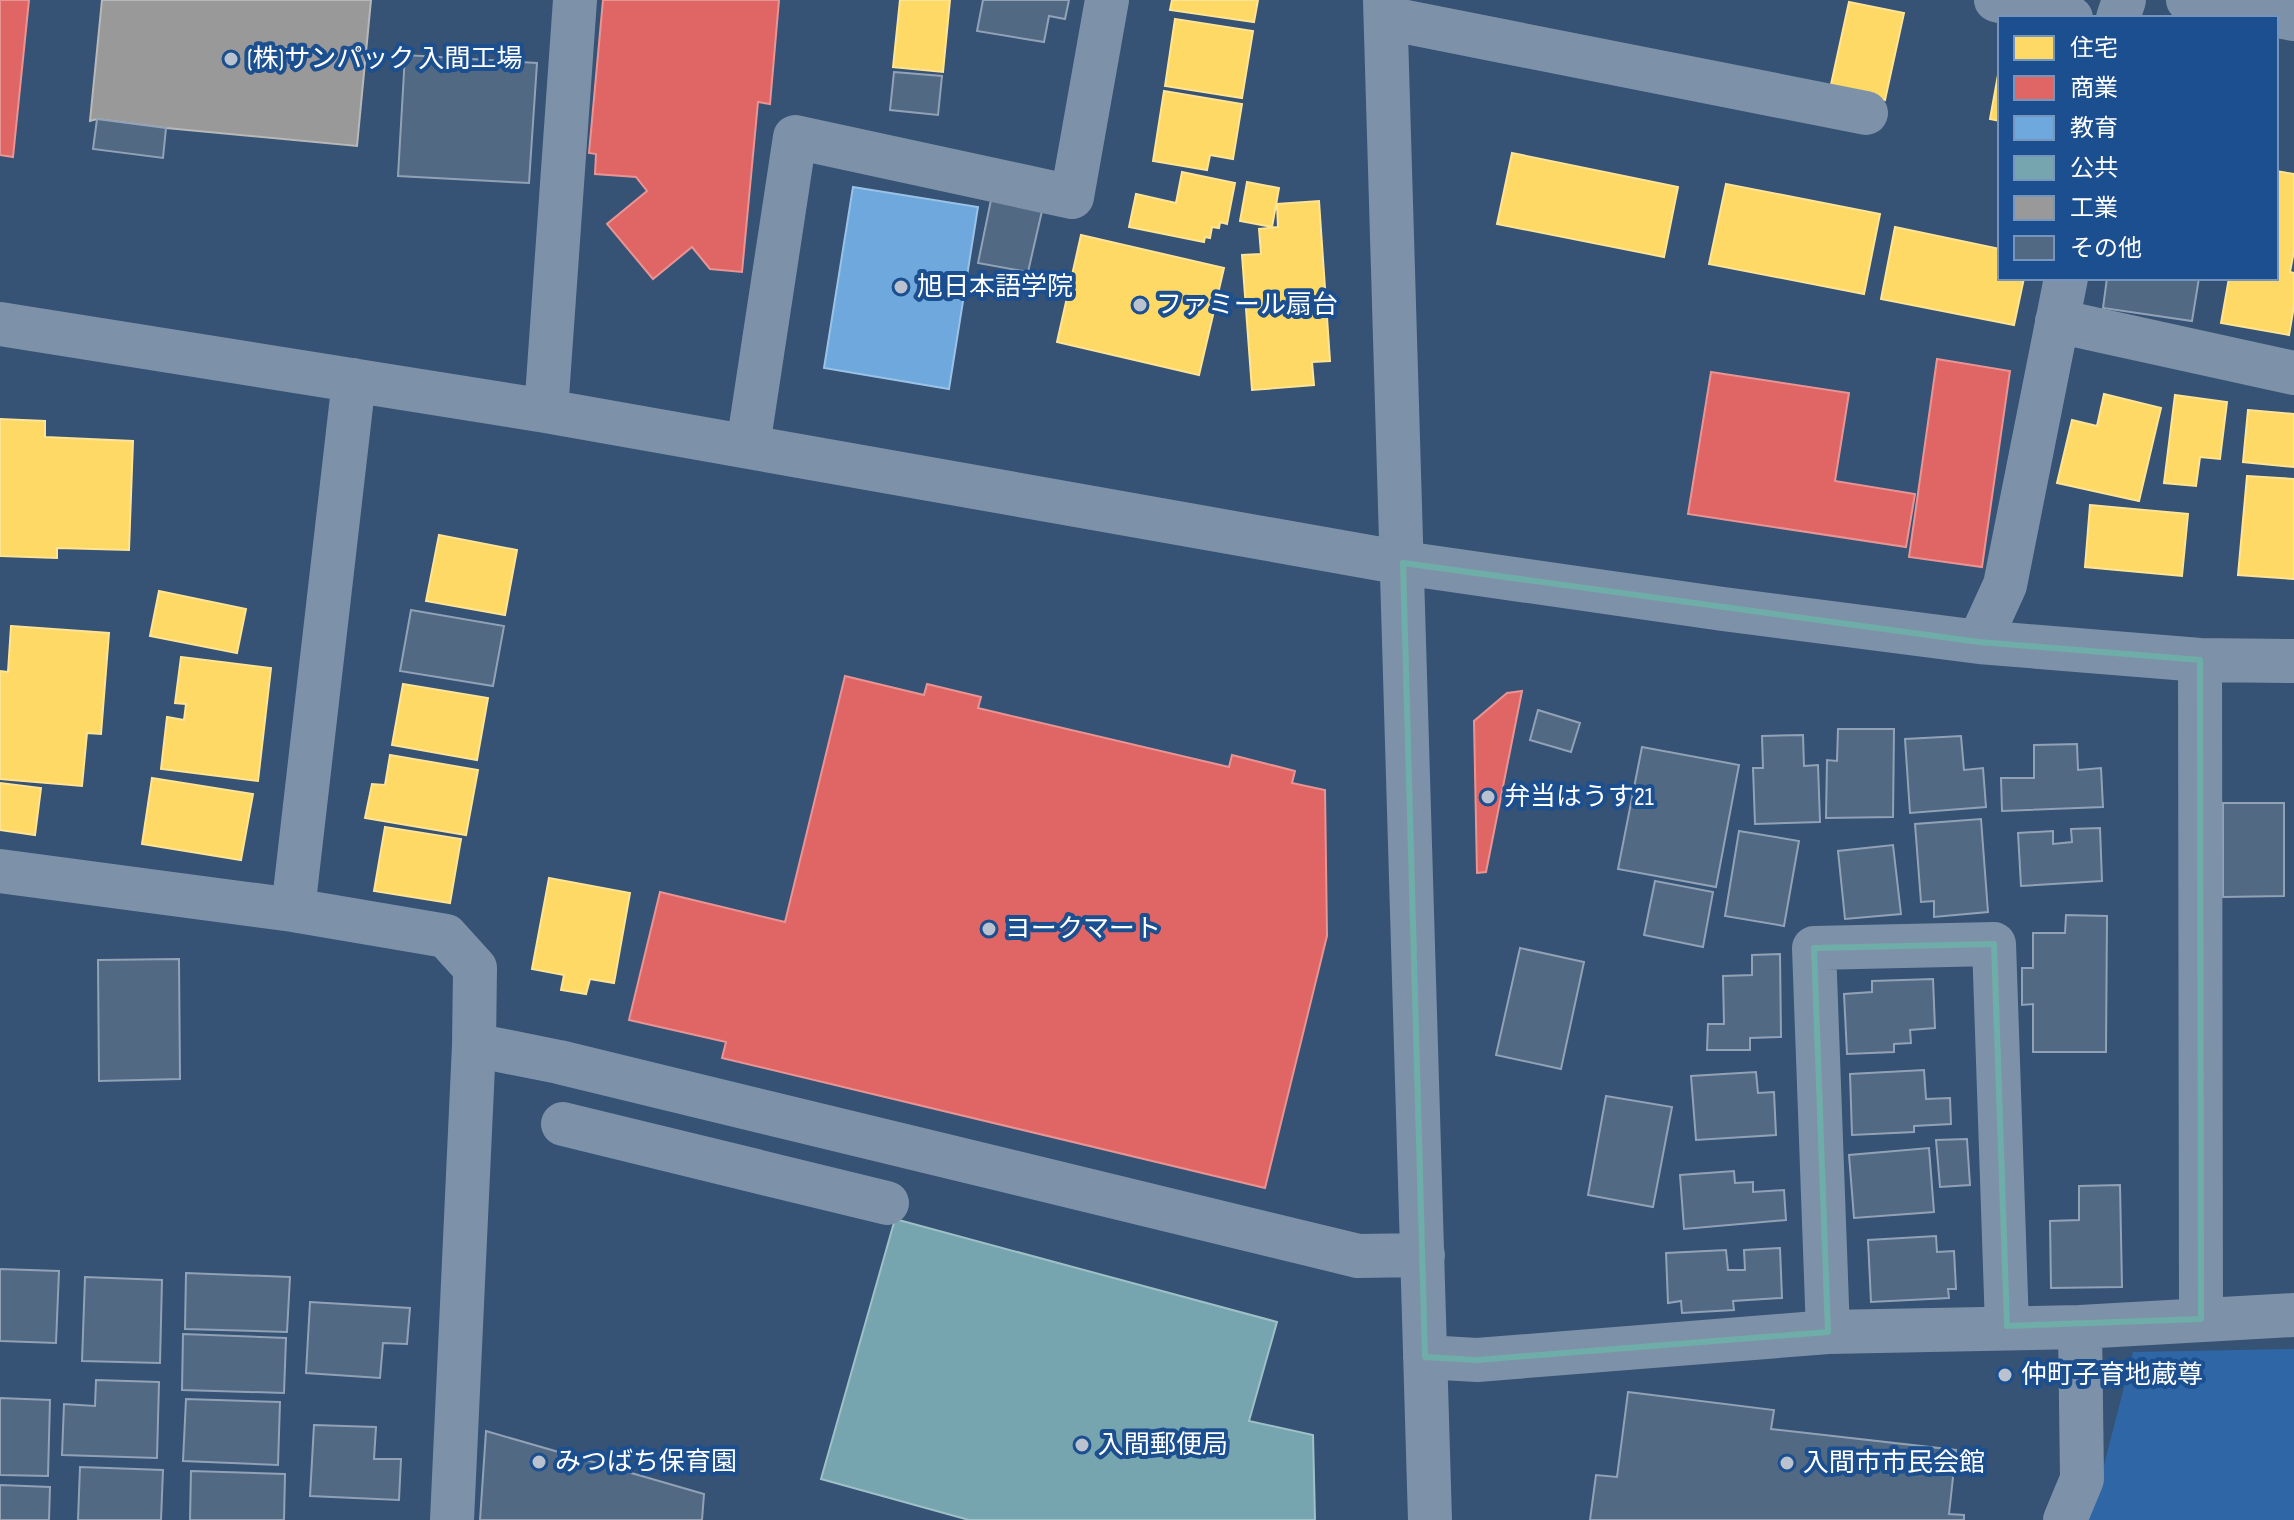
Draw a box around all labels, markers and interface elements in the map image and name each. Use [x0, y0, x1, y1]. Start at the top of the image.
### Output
legend [1998, 16, 2278, 280]
text: 住宅 [2070, 34, 2118, 63]
place label: (株)サンパック 入間工場 [247, 44, 522, 75]
marker: (株)サンパック 入間工場 [222, 50, 240, 68]
text: 商業 [2070, 74, 2118, 103]
text: 教育 [2070, 114, 2118, 143]
text: 公共 [2070, 154, 2118, 183]
text: 工業 [2070, 194, 2118, 223]
text: その他 [2070, 234, 2142, 263]
place label: 旭日本語学院 [917, 272, 1073, 303]
marker: 旭日本語学院 [892, 278, 910, 296]
place label: ファミール扇台 [1156, 290, 1338, 321]
marker: ファミール扇台 [1131, 296, 1149, 314]
place label: 弁当はうす21 [1504, 782, 1654, 813]
marker: 弁当はうす21 [1479, 788, 1497, 806]
place label: ヨークマート [1005, 914, 1161, 945]
marker: ヨークマート [980, 920, 998, 938]
place label: 仲町子育地蔵尊 [2021, 1360, 2203, 1391]
marker: 仲町子育地蔵尊 [1996, 1366, 2014, 1384]
place label: 入間郵便局 [1098, 1430, 1228, 1461]
marker: 入間郵便局 [1073, 1436, 1091, 1454]
place label: みつばち保育園 [555, 1447, 737, 1478]
place label: 入間市市民会館 [1803, 1448, 1985, 1479]
marker: みつばち保育園 [530, 1453, 548, 1471]
marker: 入間市市民会館 [1778, 1454, 1796, 1472]

